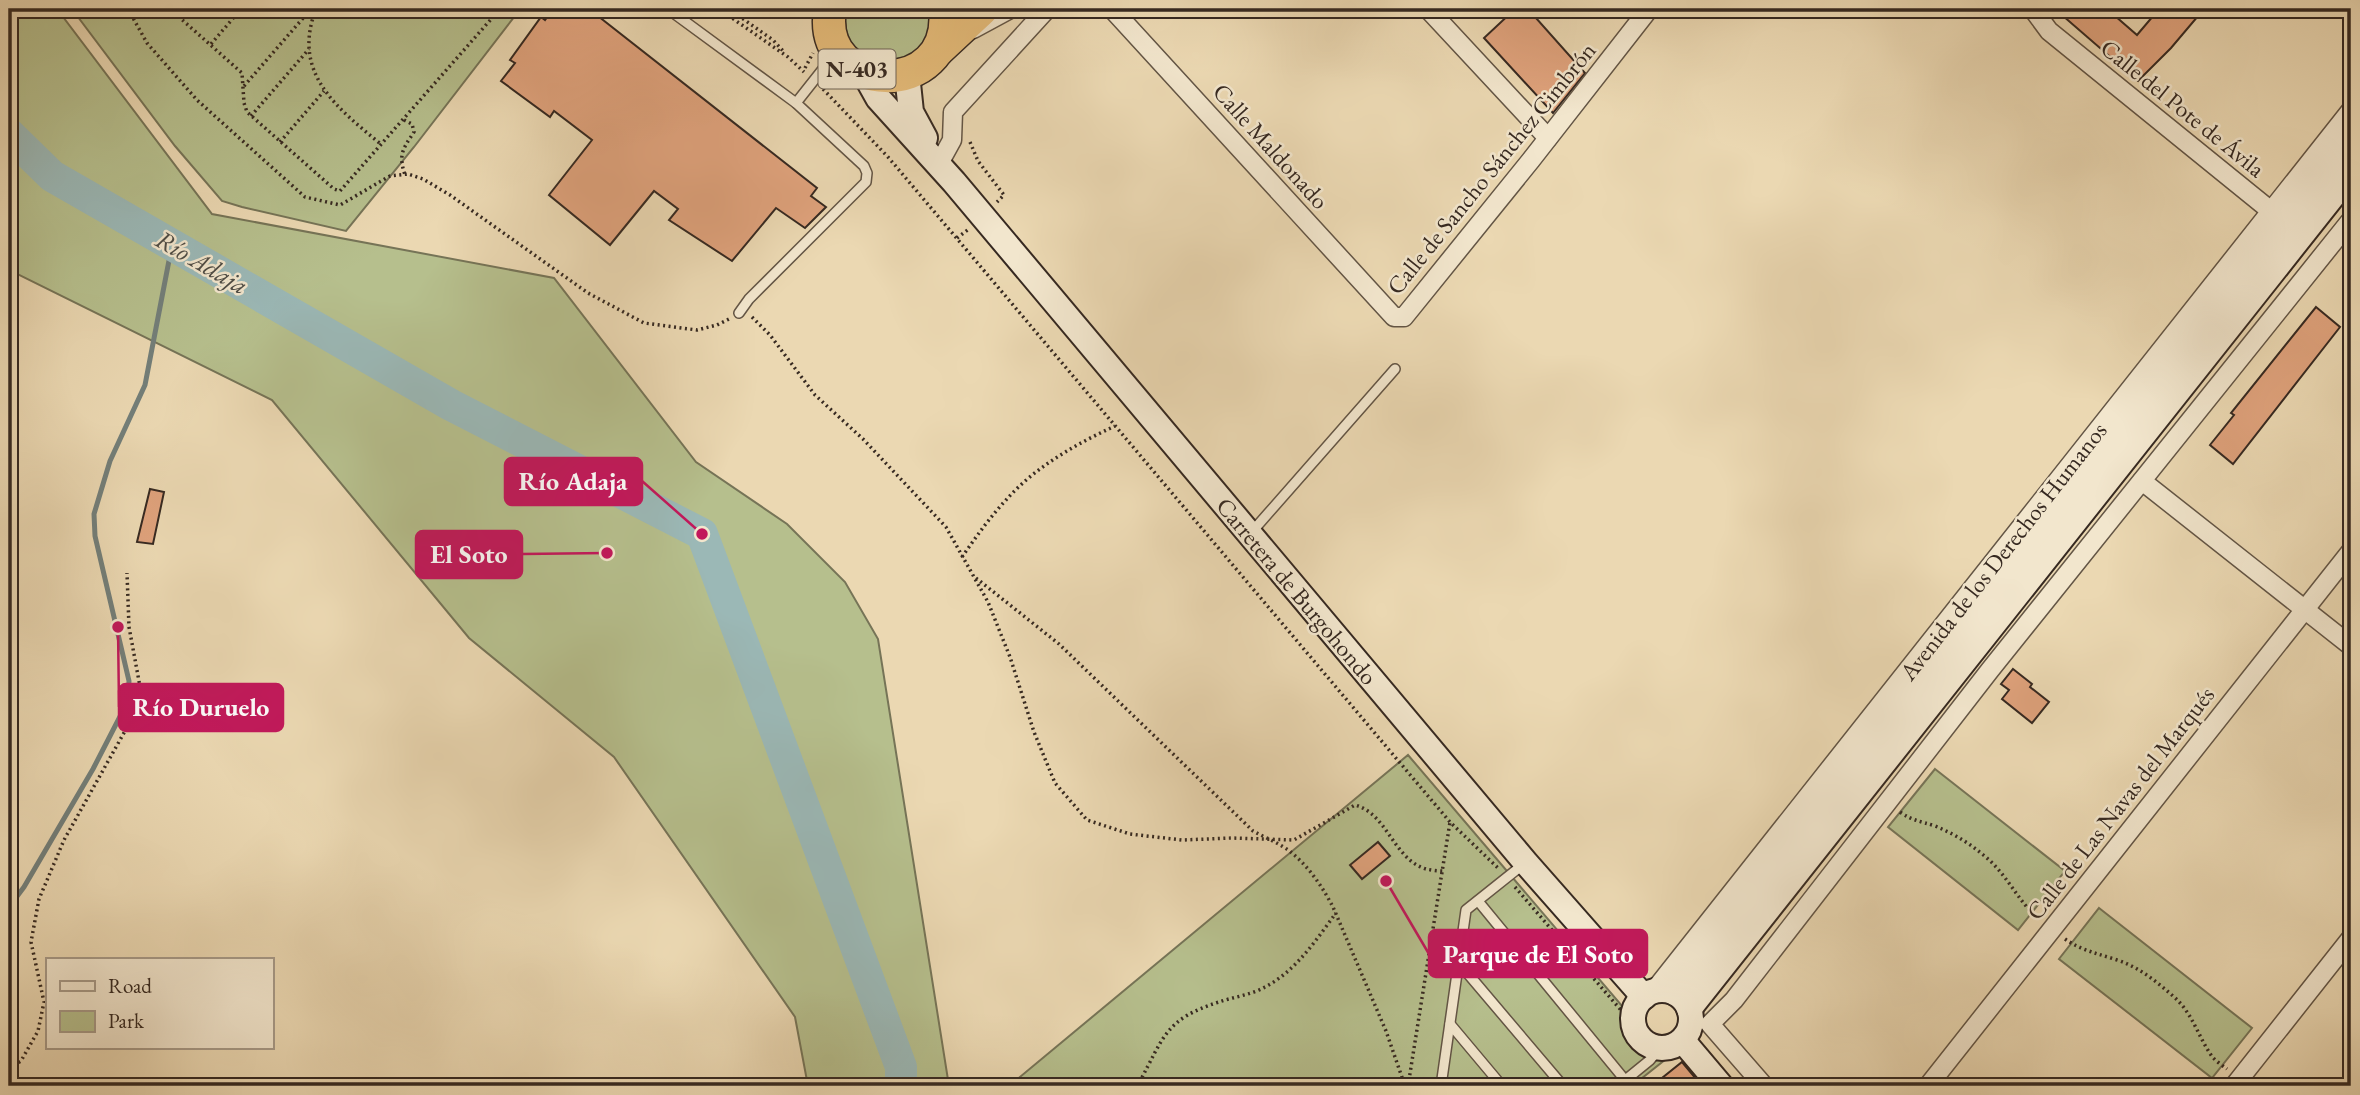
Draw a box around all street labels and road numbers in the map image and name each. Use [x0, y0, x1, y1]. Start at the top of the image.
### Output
street label: Calle del Pote de Ávila [2094, 32, 2272, 184]
street label: Calle de Sancho Sánchez Cimbrón [1379, 35, 1603, 301]
road number: N-403 [818, 50, 896, 88]
street label: Calle Maldonado [1206, 77, 1336, 216]
street label: Avenida de los Derechos Humanos [1892, 416, 2114, 687]
street label: Carretera de Burgohondo [1210, 491, 1385, 691]
street label: Calle de Las Navas del Marqués [2019, 680, 2221, 926]

